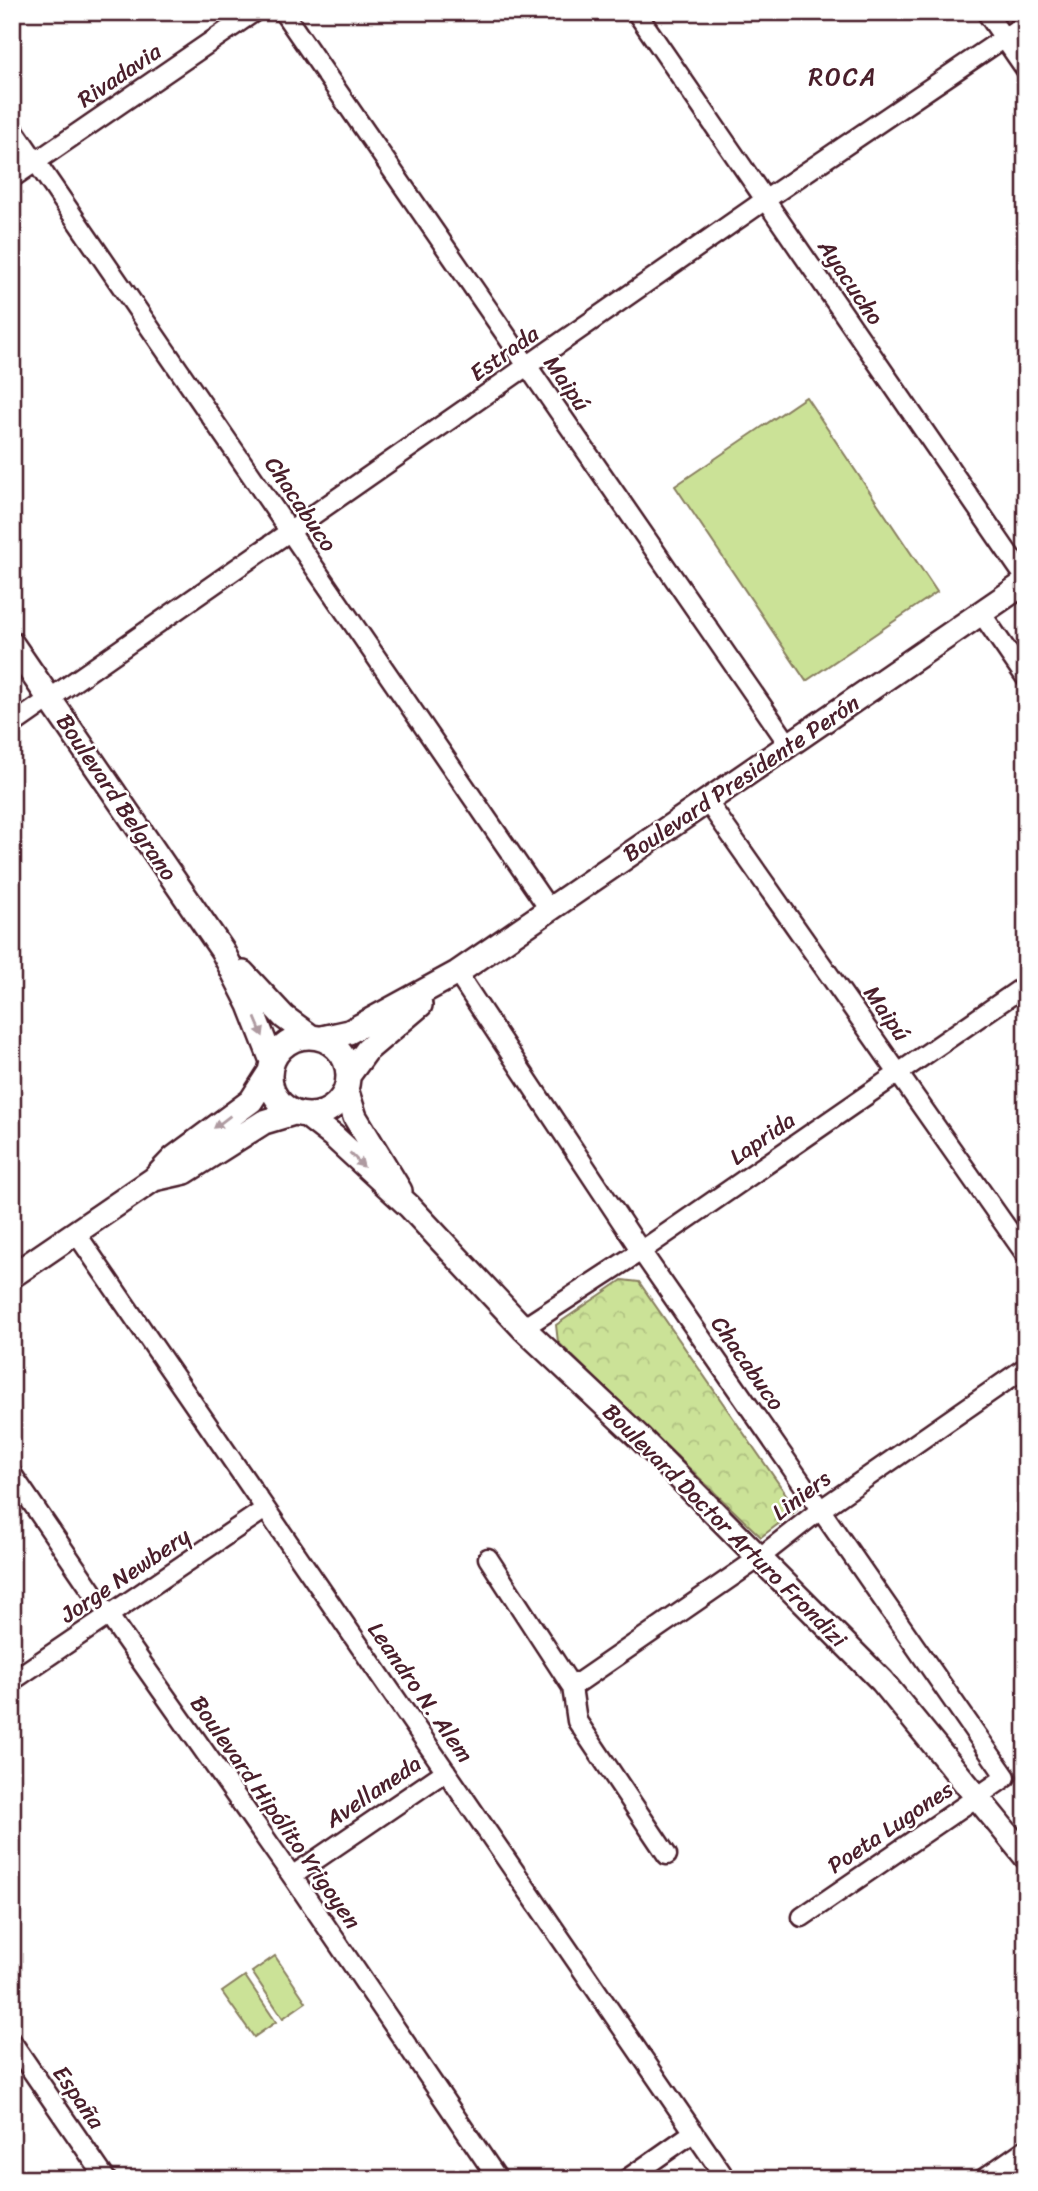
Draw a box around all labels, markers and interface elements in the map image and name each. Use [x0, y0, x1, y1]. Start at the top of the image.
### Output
street label: Rivadavia [69, 32, 170, 119]
district label: ROCA [809, 56, 877, 98]
street label: Ayacucho [806, 230, 895, 334]
street label: Estrada [461, 314, 548, 393]
street label: Maipú [532, 346, 601, 421]
street label: Chacabuco [253, 448, 348, 561]
street label: Boulevard Presidente Perón [614, 683, 868, 873]
street label: Boulevard Belgrano [45, 705, 188, 890]
street label: Maipú [852, 976, 921, 1051]
one-way arrow [253, 1017, 265, 1037]
street label: Laprida [720, 1100, 805, 1176]
one-way arrow [214, 1114, 232, 1129]
one-way arrow [349, 1151, 365, 1168]
street label: Chacabuco [700, 1307, 796, 1420]
street label: Boulevard Doctor Arturo Frondizi [592, 1393, 858, 1658]
street label: Liniers [763, 1459, 840, 1532]
street label: Jorge Newbery [51, 1516, 199, 1635]
street label: Leandro N. Alem [356, 1613, 485, 1772]
street label: Boulevard Hipólito Yrigoyen [179, 1686, 372, 1938]
street label: Avellaneda [316, 1744, 430, 1840]
street label: Poeta Lugones [819, 1770, 962, 1885]
street label: España [41, 2056, 116, 2138]

